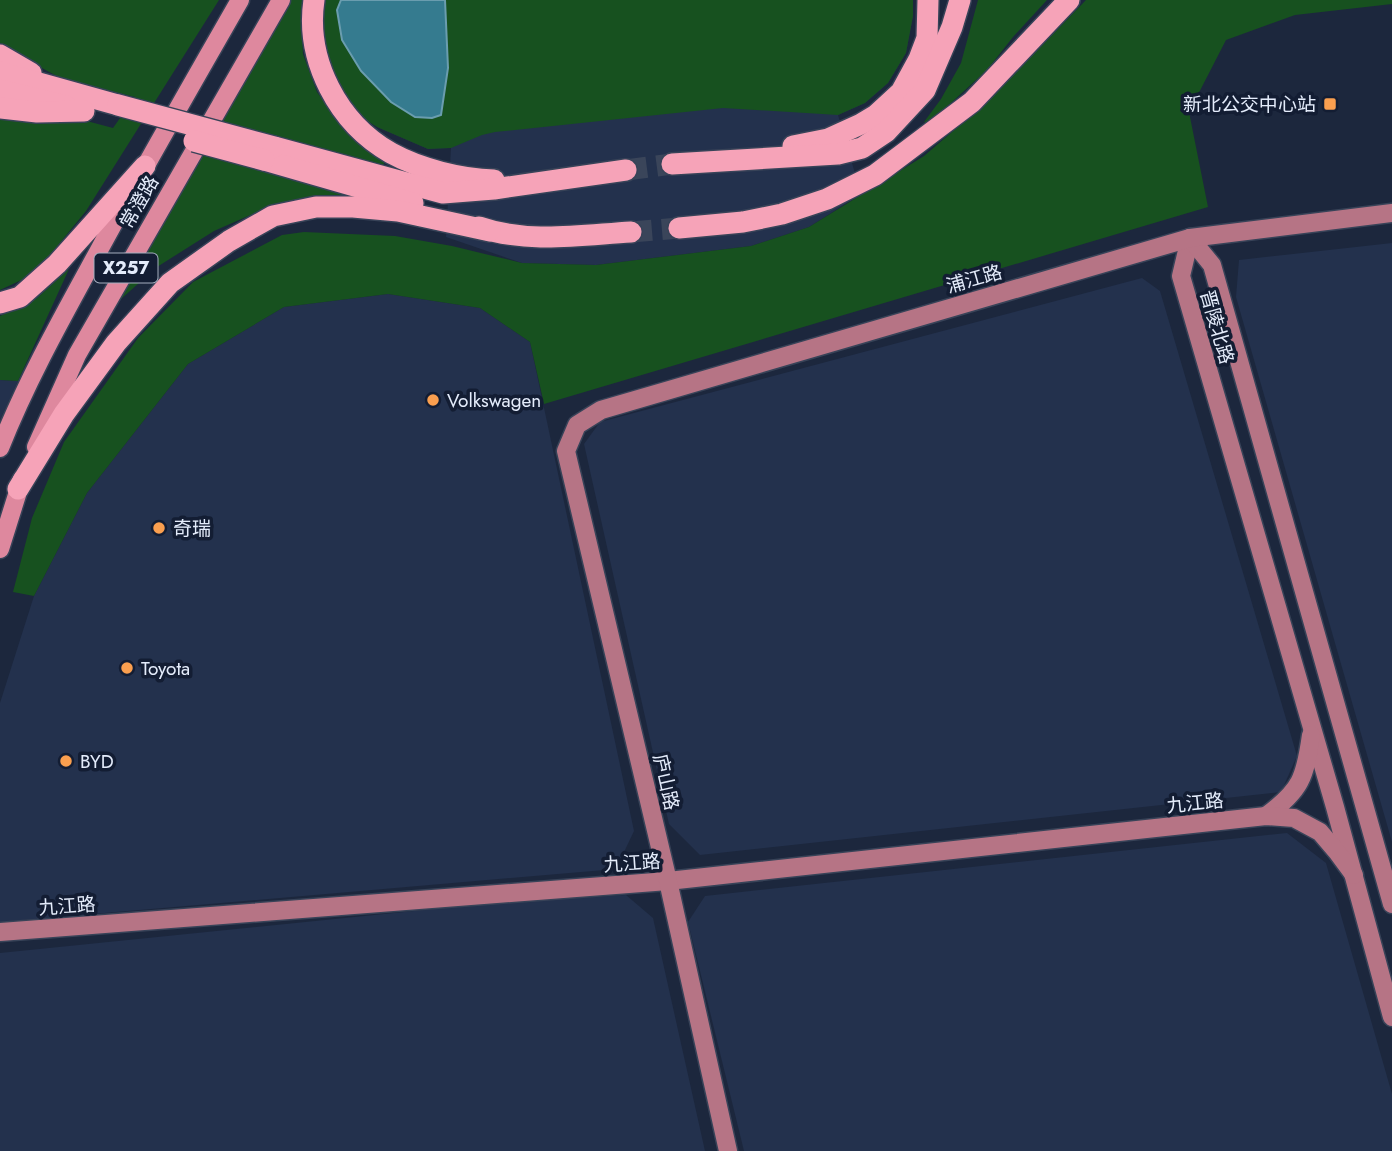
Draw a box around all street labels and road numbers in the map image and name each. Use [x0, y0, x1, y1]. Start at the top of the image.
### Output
street label: 常澄路 [113, 171, 165, 233]
road number: X257 [94, 254, 158, 282]
street label: 浦江路 [943, 258, 1005, 300]
street label: 晋陵北路 [1194, 287, 1240, 367]
street label: 庐山路 [646, 751, 686, 813]
street label: 九江路 [1165, 787, 1225, 819]
street label: 九江路 [603, 848, 661, 878]
street label: 九江路 [38, 891, 96, 921]

